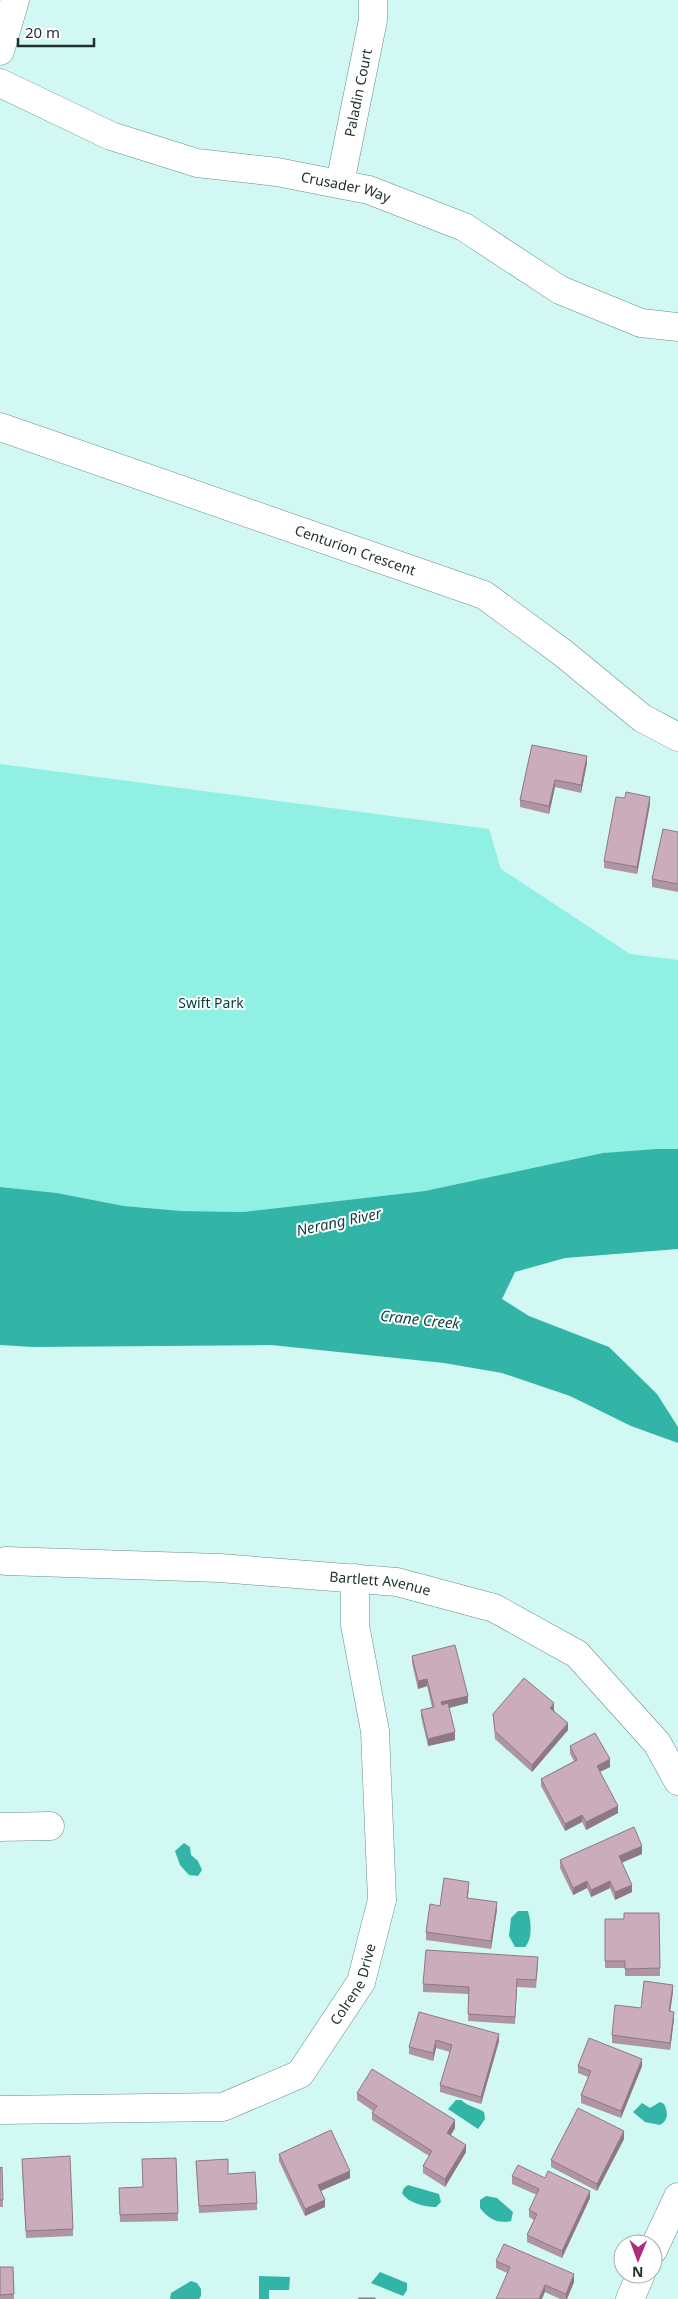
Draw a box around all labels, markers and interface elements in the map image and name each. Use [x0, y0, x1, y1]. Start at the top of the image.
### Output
scale bar [18, 15, 94, 47]
text: 20 m [25, 22, 60, 42]
street label: Paladin Court [340, 47, 376, 138]
street label: Crusader Way [299, 167, 394, 207]
street label: Centurion Crescent [292, 520, 418, 580]
park label: Swift Park [178, 993, 244, 1012]
water label: Nerang River [294, 1202, 384, 1240]
water label: Crane Creek [379, 1305, 461, 1333]
street label: Bartlett Avenue [329, 1567, 433, 1600]
street label: Colrene Drive [325, 1941, 380, 2028]
north arrow [613, 2234, 663, 2284]
text: N [632, 2263, 644, 2282]

